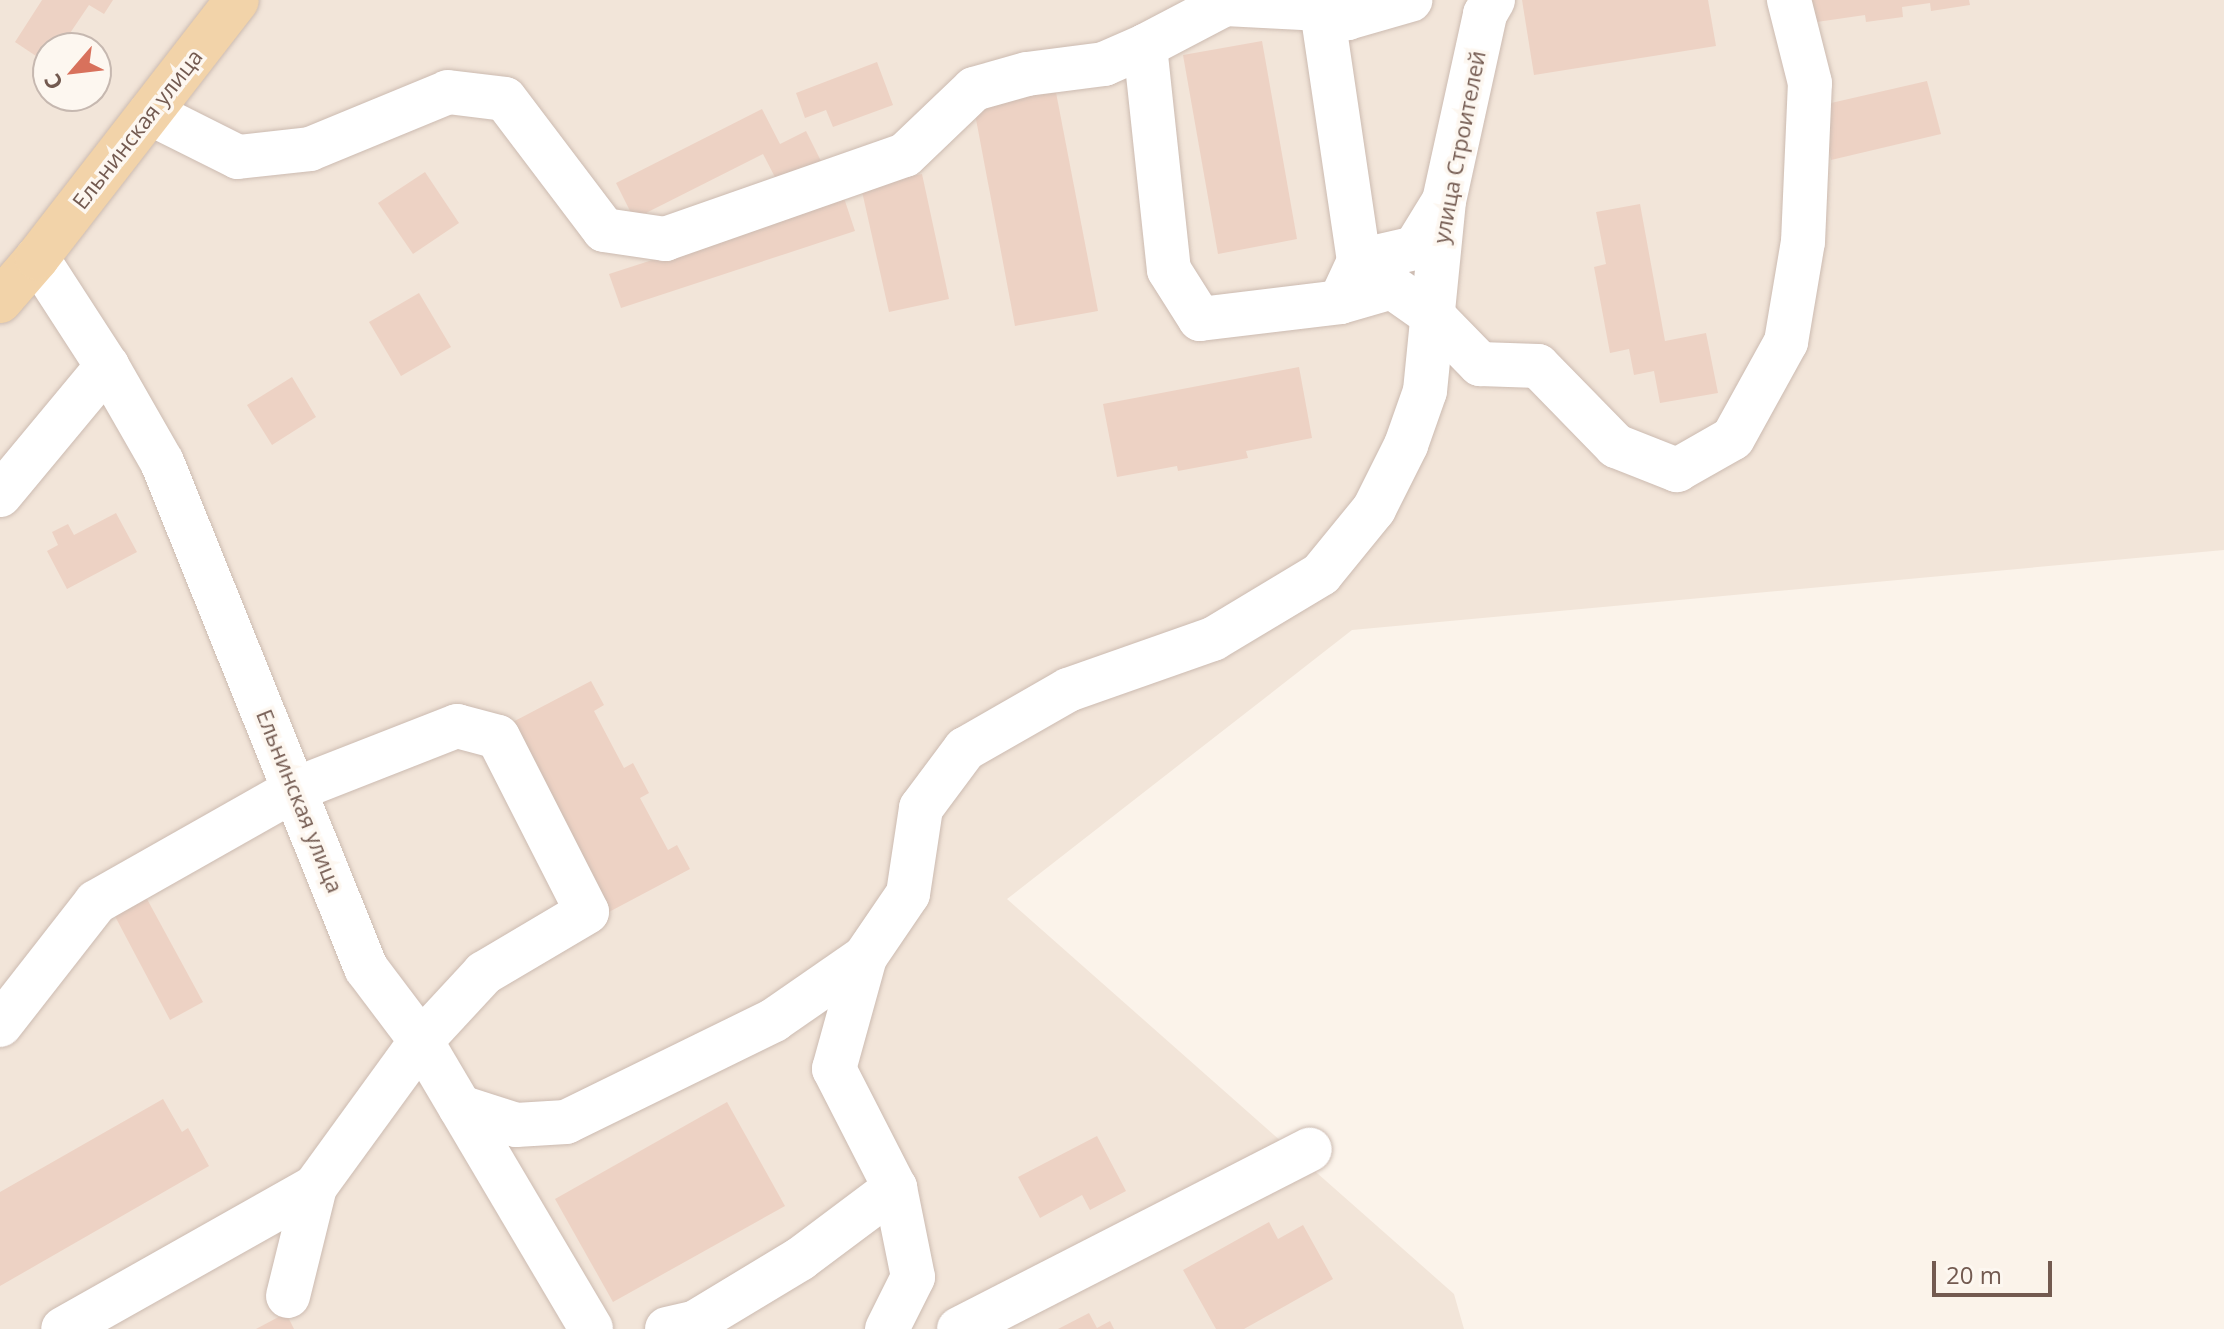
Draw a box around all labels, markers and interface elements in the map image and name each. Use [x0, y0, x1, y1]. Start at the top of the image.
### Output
north arrow [32, 32, 112, 112]
street label: Ельнинская улица [66, 44, 208, 214]
street label: улица Строителей [1427, 48, 1491, 246]
text: С [36, 69, 69, 96]
street label: Ельнинская улица [251, 706, 349, 896]
scale bar [1936, 1245, 2056, 1295]
text: 20 m [1946, 1258, 2002, 1291]

